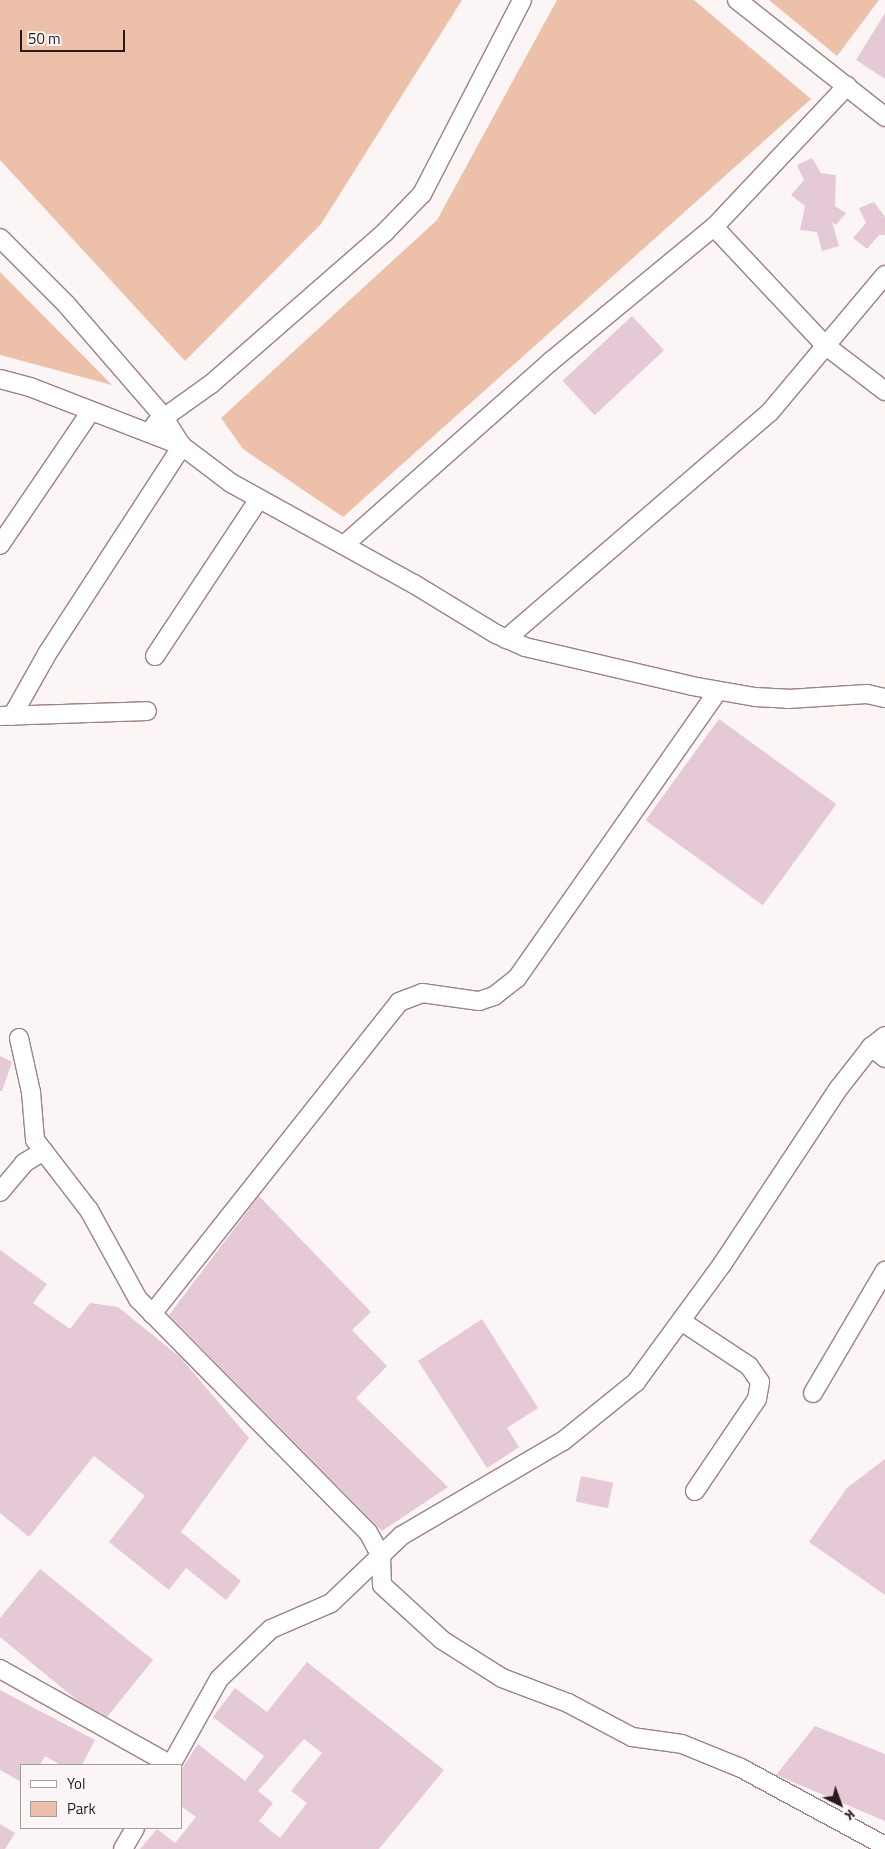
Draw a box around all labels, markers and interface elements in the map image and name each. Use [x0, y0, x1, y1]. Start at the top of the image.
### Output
scale bar [22, 20, 128, 52]
text: 50 m [28, 27, 61, 50]
legend [20, 1764, 182, 1829]
text: Yol [67, 1772, 85, 1795]
north arrow [815, 1779, 865, 1829]
text: Park [67, 1797, 96, 1820]
text: K [840, 1805, 860, 1826]

